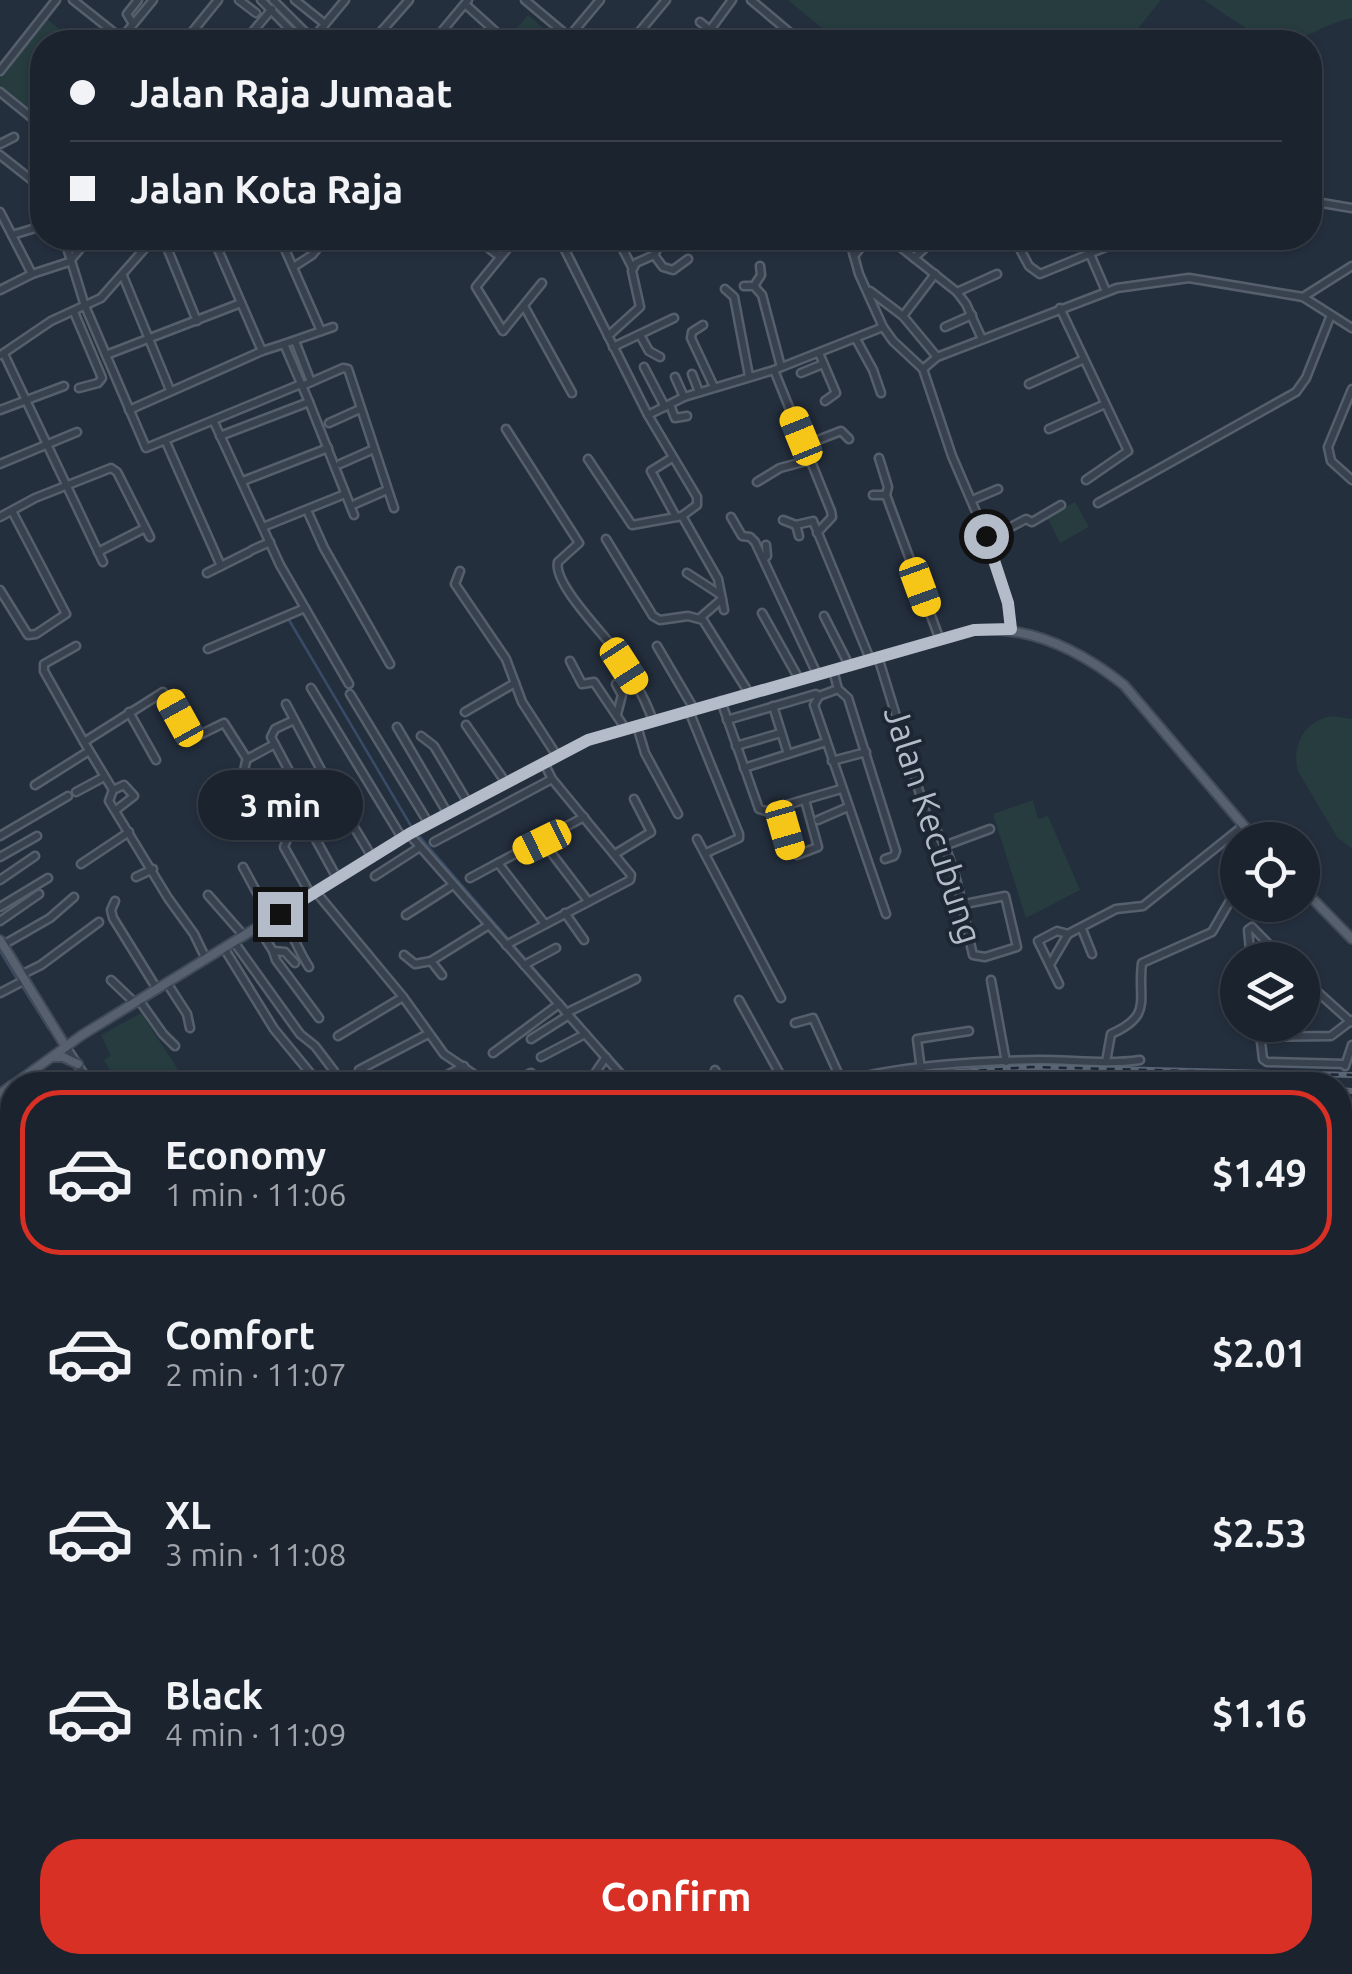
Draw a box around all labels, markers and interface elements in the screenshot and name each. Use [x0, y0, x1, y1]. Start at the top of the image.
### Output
text: Jalan Raja Jumaat [130, 72, 452, 114]
text: Jalan Kota Raja [130, 168, 403, 210]
car [776, 403, 826, 469]
route start [964, 514, 1009, 559]
car [896, 554, 944, 620]
car [595, 633, 653, 699]
car [152, 684, 208, 752]
street label: Jalan Kecubung [877, 701, 991, 949]
callout: 3 min [198, 769, 362, 839]
text: 3 min [240, 787, 321, 823]
car [762, 797, 808, 863]
car [508, 815, 576, 869]
map controls [1220, 822, 1320, 1042]
button: locate [1220, 822, 1320, 922]
route end [258, 892, 303, 937]
button: layers [1220, 942, 1320, 1042]
icon: car [45, 1128, 135, 1218]
text: Economy [165, 1134, 326, 1176]
text: $1.49 [1212, 1152, 1307, 1194]
text: 1 min · 11:06 [165, 1176, 347, 1212]
icon: car [45, 1308, 135, 1398]
text: Comfort [165, 1314, 315, 1356]
text: $2.01 [1212, 1332, 1307, 1374]
text: 2 min · 11:07 [165, 1356, 347, 1392]
icon: car [45, 1488, 135, 1578]
text: XL [165, 1494, 211, 1536]
text: $2.53 [1212, 1512, 1307, 1554]
text: 3 min · 11:08 [165, 1536, 347, 1572]
icon: car [45, 1668, 135, 1758]
text: Black [165, 1674, 263, 1716]
text: $1.16 [1212, 1692, 1307, 1734]
text: 4 min · 11:09 [165, 1716, 347, 1752]
button: Confirm [40, 1839, 1312, 1954]

